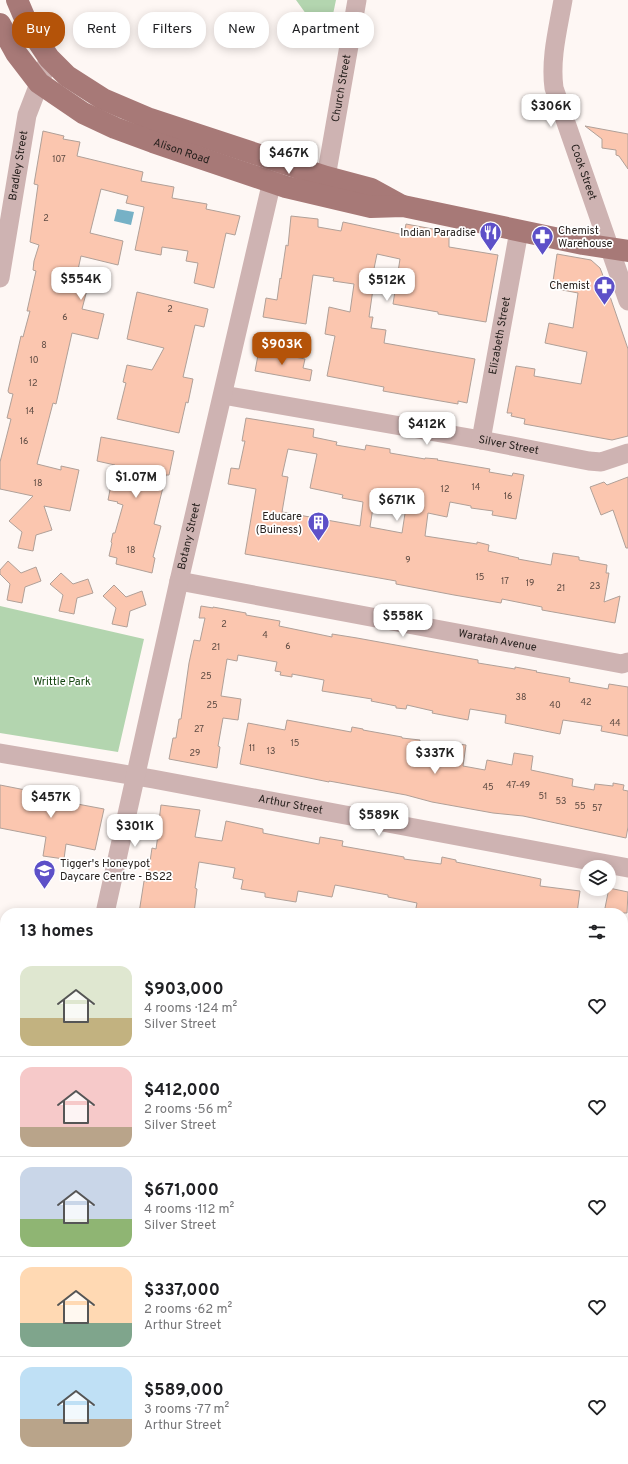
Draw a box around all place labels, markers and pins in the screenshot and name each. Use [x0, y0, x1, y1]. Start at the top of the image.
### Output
pin: $306K [523, 94, 579, 128]
pin: $467K [261, 141, 317, 175]
restaurant icon: Indian Paradise [478, 220, 504, 253]
pharmacy icon: Chemist Warehouse [530, 224, 556, 257]
place label: Chemist Warehouse [558, 224, 613, 251]
place label: Indian Paradise [400, 226, 476, 240]
pin: $554K [53, 267, 109, 301]
pin: $512K [359, 268, 415, 302]
pharmacy icon: Chemist [592, 273, 618, 306]
place label: Chemist [549, 279, 590, 293]
pin: $903K [254, 332, 310, 366]
pin: $412K [399, 412, 455, 446]
pin: $1.07M [103, 465, 169, 499]
pin: $671K [369, 488, 425, 522]
place label: Educare (Buiness) [256, 510, 302, 537]
building icon: Educare (Buiness) [305, 510, 331, 543]
pin: $558K [375, 604, 431, 638]
pin: $337K [407, 741, 463, 775]
pin: $457K [23, 785, 79, 819]
pin: $589K [351, 803, 407, 837]
pin: $301K [107, 814, 163, 848]
school or university icon: Tigger's Honeypot Daycare Centre - BS22 [31, 857, 57, 890]
place label: Tigger's Honeypot Daycare Centre - BS22 [60, 857, 172, 884]

